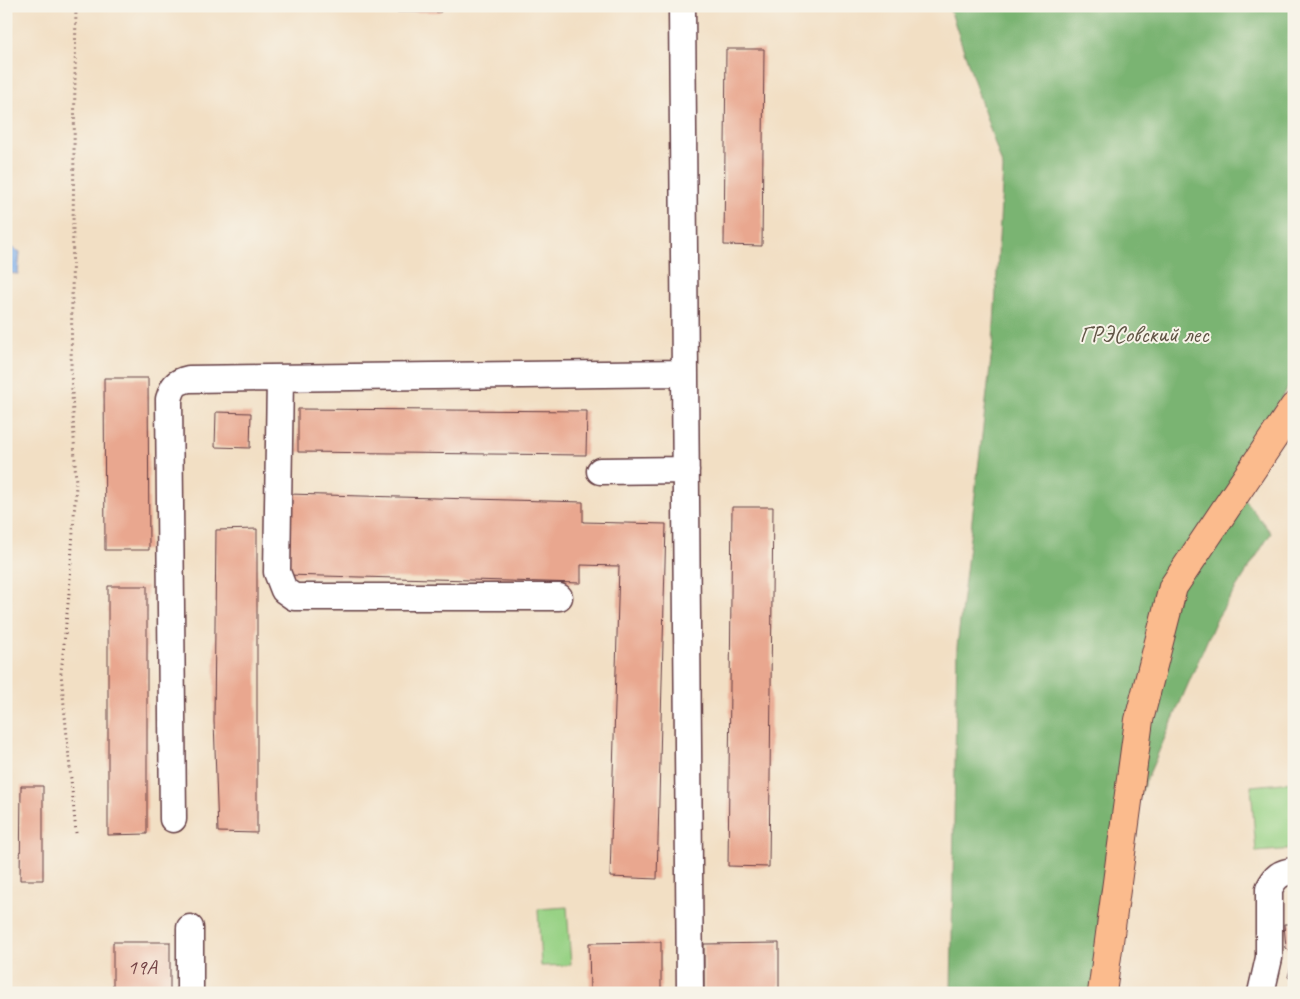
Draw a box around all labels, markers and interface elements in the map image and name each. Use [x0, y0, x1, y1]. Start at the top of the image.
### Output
park label: ГРЭСовский лес [1079, 319, 1210, 349]
house number: 19А [127, 954, 158, 980]

